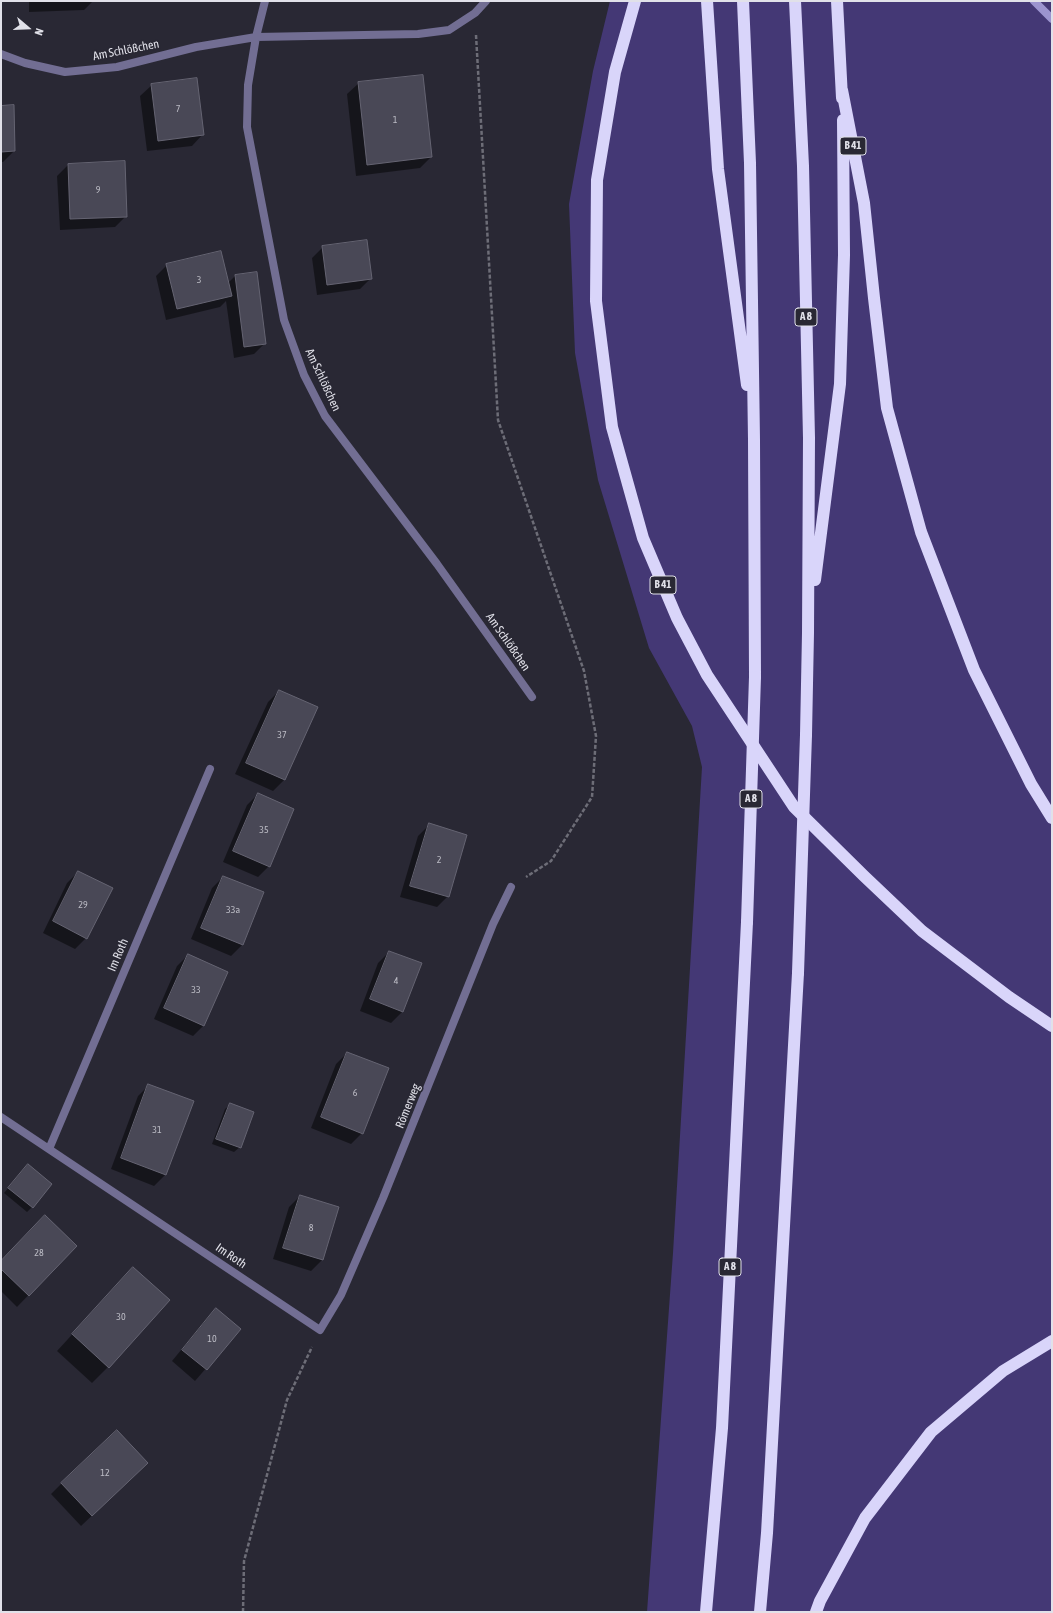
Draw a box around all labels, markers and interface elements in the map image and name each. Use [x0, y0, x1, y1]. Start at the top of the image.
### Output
north arrow [8, 8, 48, 48]
text: N [33, 27, 46, 37]
street label: Am Schlößchen [92, 37, 160, 63]
house number: 7 [176, 103, 180, 115]
house number: 1 [393, 114, 397, 126]
road number: B 41 [840, 137, 866, 155]
house number: 9 [96, 184, 100, 196]
house number: 3 [197, 274, 201, 286]
road number: A 8 [795, 308, 817, 326]
street label: Am Schlößchen [302, 346, 344, 414]
road number: B 41 [650, 576, 676, 594]
street label: Am Schlößchen [483, 610, 533, 674]
house number: 37 [277, 729, 287, 741]
road number: A 8 [740, 790, 762, 808]
house number: 35 [259, 824, 269, 836]
house number: 2 [437, 854, 441, 866]
house number: 29 [78, 899, 88, 911]
house number: 33a [226, 904, 240, 916]
street label: Im Roth [105, 936, 131, 974]
house number: 4 [394, 975, 398, 987]
house number: 33 [191, 984, 201, 996]
street label: Römerweg [393, 1082, 423, 1130]
house number: 6 [353, 1087, 357, 1099]
house number: 31 [152, 1124, 162, 1136]
house number: 8 [309, 1222, 313, 1234]
street label: Im Roth [213, 1240, 249, 1272]
house number: 28 [34, 1247, 44, 1259]
road number: A 8 [719, 1258, 741, 1276]
house number: 30 [116, 1311, 126, 1323]
house number: 10 [207, 1333, 217, 1345]
house number: 12 [100, 1467, 110, 1479]

